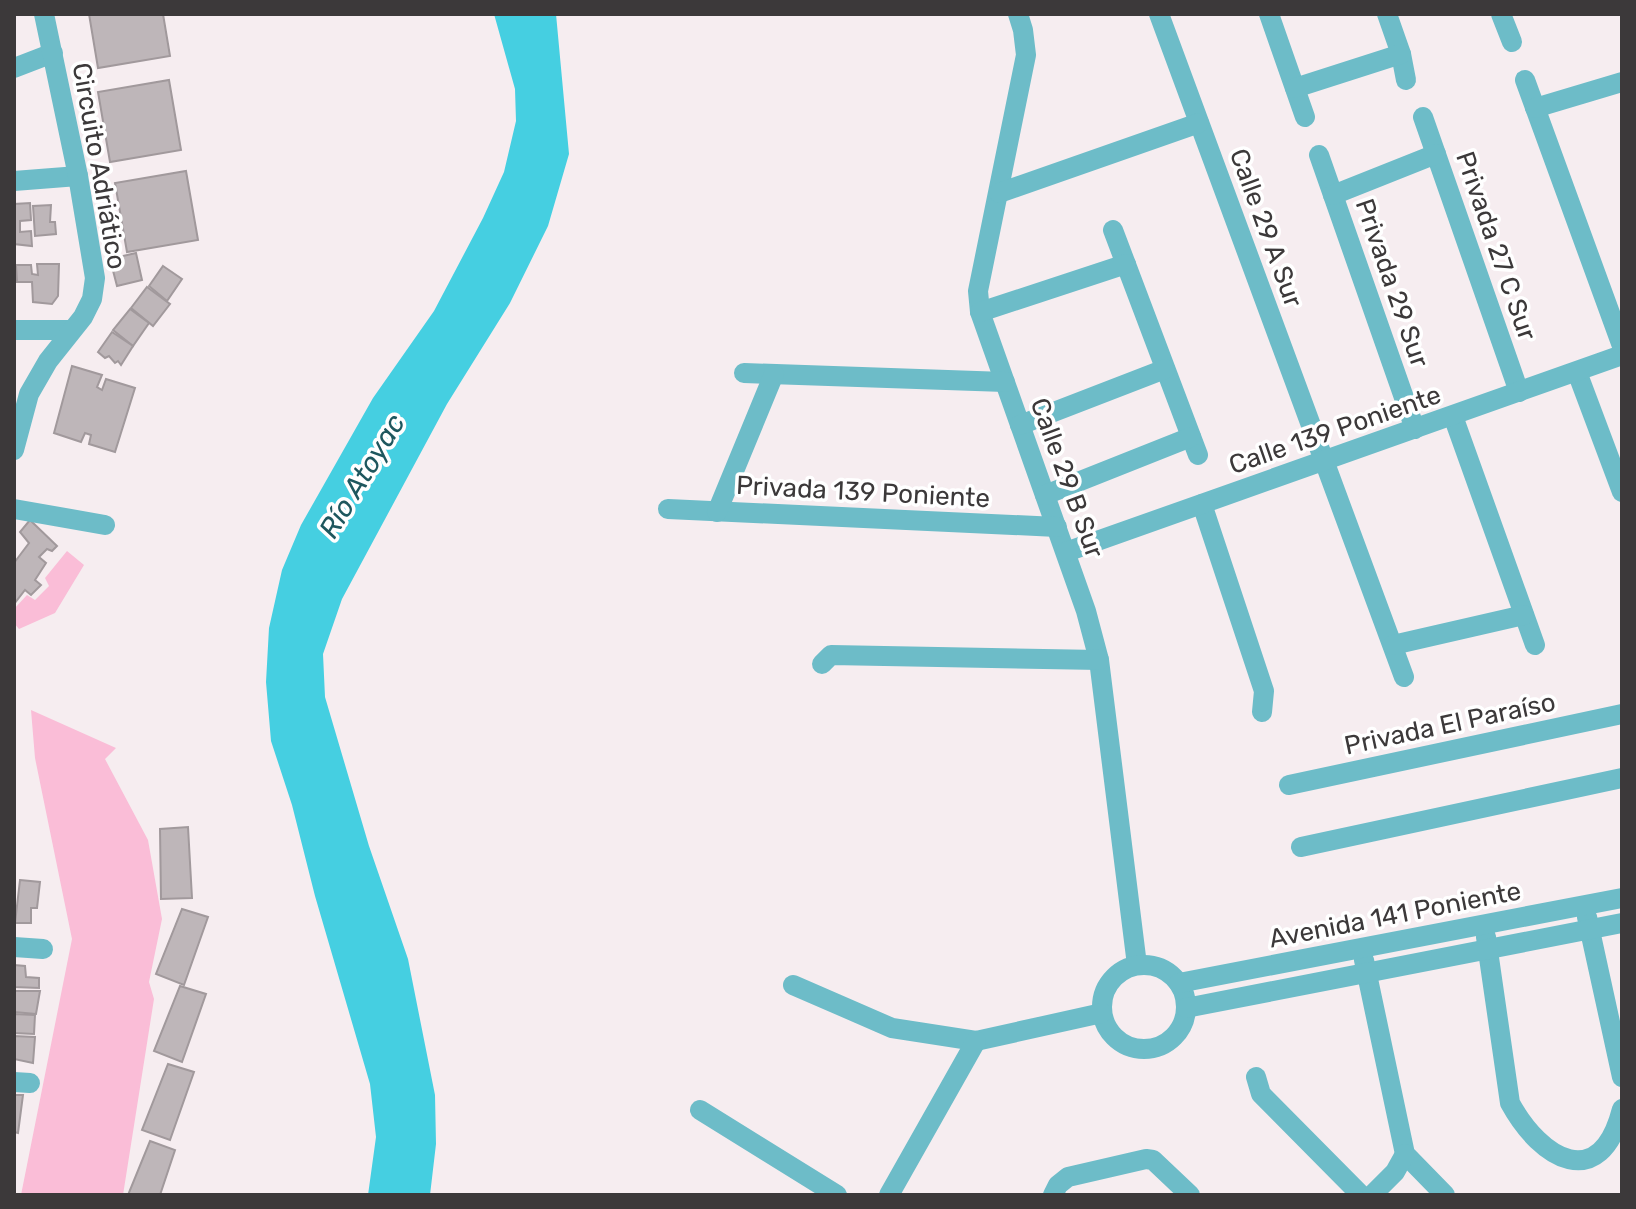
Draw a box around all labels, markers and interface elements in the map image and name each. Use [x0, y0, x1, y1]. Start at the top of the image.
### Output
street label: Circuito Adriático [66, 60, 132, 272]
street label: Calle 29 A Sur [1223, 145, 1309, 312]
street label: Privada 27 C Sur [1449, 148, 1543, 345]
street label: Privada 29 Sur [1349, 195, 1435, 371]
street label: Calle 139 Poniente [1225, 379, 1445, 481]
street label: Calle 29 B Sur [1024, 394, 1110, 562]
water label: Río Atoyac [312, 408, 412, 544]
street label: Privada 139 Poniente [735, 470, 991, 514]
street label: Privada El Paraíso [1342, 686, 1558, 762]
street label: Avenida 141 Poniente [1266, 875, 1524, 955]

